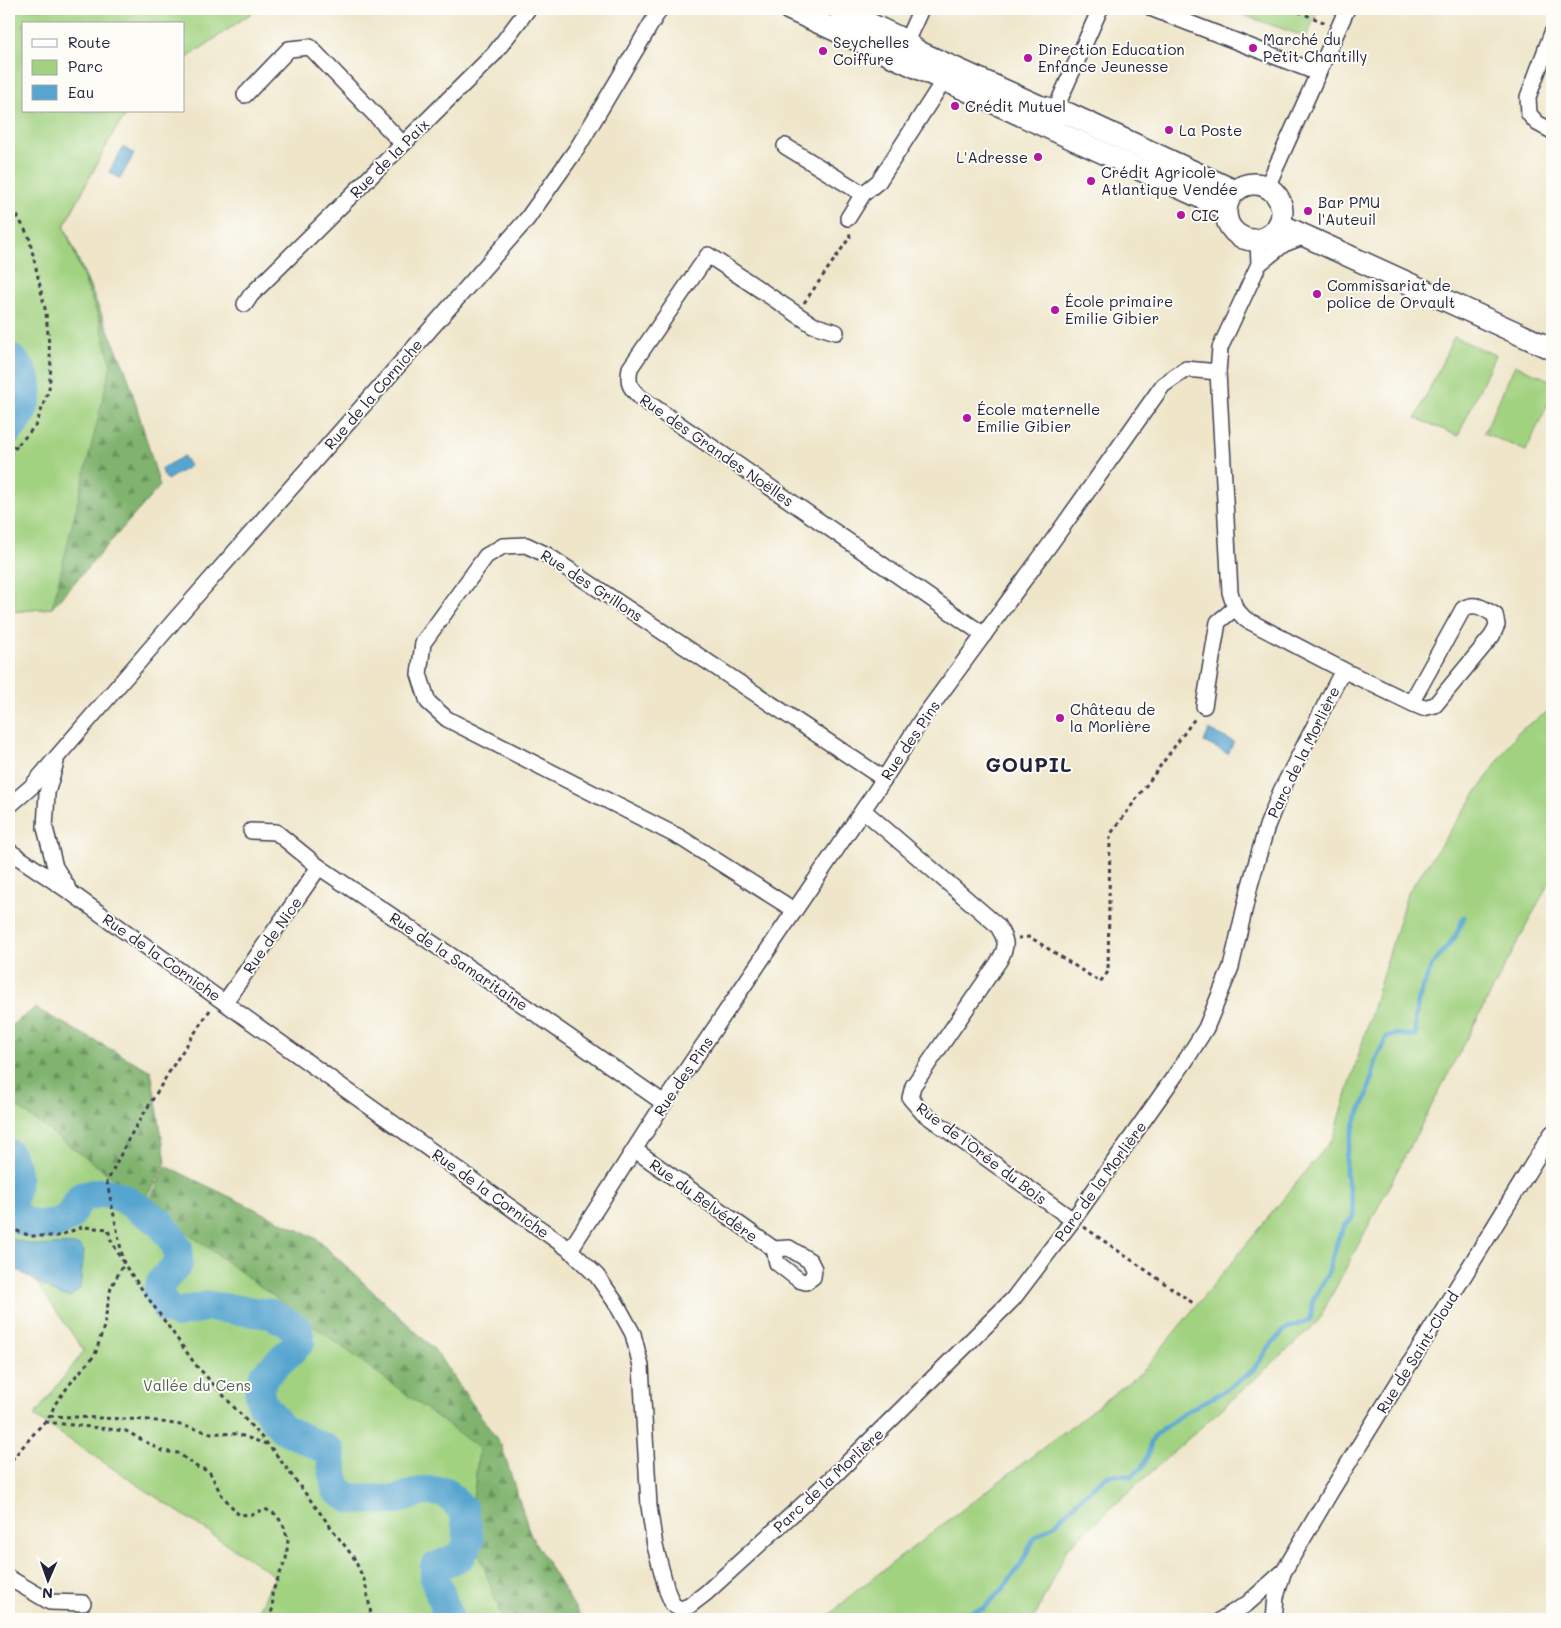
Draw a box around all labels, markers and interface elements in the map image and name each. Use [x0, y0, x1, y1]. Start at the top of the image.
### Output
legend [22, 22, 185, 112]
place label: Marché du Petit Chantilly [1263, 29, 1368, 66]
text: Route [68, 32, 111, 52]
place label: Seychelles Coiffure [833, 32, 909, 69]
place label: Direction Education Enfance Jeunesse [1038, 39, 1185, 76]
marker: Marché du Petit Chantilly [1247, 42, 1259, 54]
marker: Seychelles Coiffure [817, 45, 829, 57]
marker: Direction Education Enfance Jeunesse [1022, 52, 1034, 64]
text: Parc [68, 56, 103, 76]
text: Eau [68, 82, 94, 102]
place label: Crédit Mutuel [965, 96, 1066, 116]
marker: Crédit Mutuel [949, 100, 961, 112]
street label: Rue de la Paix [345, 114, 433, 202]
place label: La Poste [1179, 120, 1242, 140]
marker: La Poste [1163, 124, 1175, 136]
place label: L'Adresse [956, 147, 1028, 167]
marker: L'Adresse [1032, 151, 1044, 163]
place label: Crédit Agricole Atlantique Vendée [1101, 162, 1238, 199]
marker: Crédit Agricole Atlantique Vendée [1085, 175, 1097, 187]
place label: Bar PMU l'Auteuil [1318, 192, 1380, 229]
place label: CIC [1191, 205, 1219, 225]
marker: Bar PMU l'Auteuil [1302, 205, 1314, 217]
marker: CIC [1175, 209, 1187, 221]
place label: Commissariat de police de Orvault [1327, 275, 1455, 312]
marker: Commissariat de police de Orvault [1311, 288, 1323, 300]
place label: École primaire Emilie Gibier [1065, 291, 1173, 328]
marker: École primaire Emilie Gibier [1049, 304, 1061, 316]
street label: Rue de la Corniche [320, 335, 426, 453]
street label: Rue des Grandes Noëlles [636, 389, 798, 511]
place label: École maternelle Emilie Gibier [977, 399, 1100, 436]
marker: École maternelle Emilie Gibier [961, 412, 973, 424]
street label: Rue des Grillons [537, 544, 647, 626]
street label: Parc de la Morlière [1262, 683, 1344, 821]
street label: Rue des Pins [876, 696, 944, 784]
place label: Château de la Morlière [1070, 699, 1156, 736]
marker: Château de la Morlière [1054, 712, 1066, 724]
district label: GOUPIL [985, 751, 1073, 777]
street label: Rue de Nice [238, 893, 306, 977]
street label: Rue de la Samaritaine [386, 907, 532, 1015]
street label: Rue de la Corniche [99, 909, 225, 1005]
street label: Rue des Pins [649, 1032, 717, 1120]
street label: Rue de l'Orée du Bois [913, 1097, 1051, 1209]
street label: Parc de la Morlière [1050, 1117, 1150, 1245]
street label: Rue de la Corniche [428, 1144, 554, 1242]
street label: Rue du Belvédère [646, 1154, 762, 1246]
street label: Rue de Saint-Cloud [1371, 1287, 1463, 1417]
park label: Vallée du Cens [143, 1375, 251, 1395]
street label: Parc de la Morlière [769, 1424, 887, 1536]
north arrow [22, 1556, 72, 1606]
text: N [42, 1584, 53, 1603]

